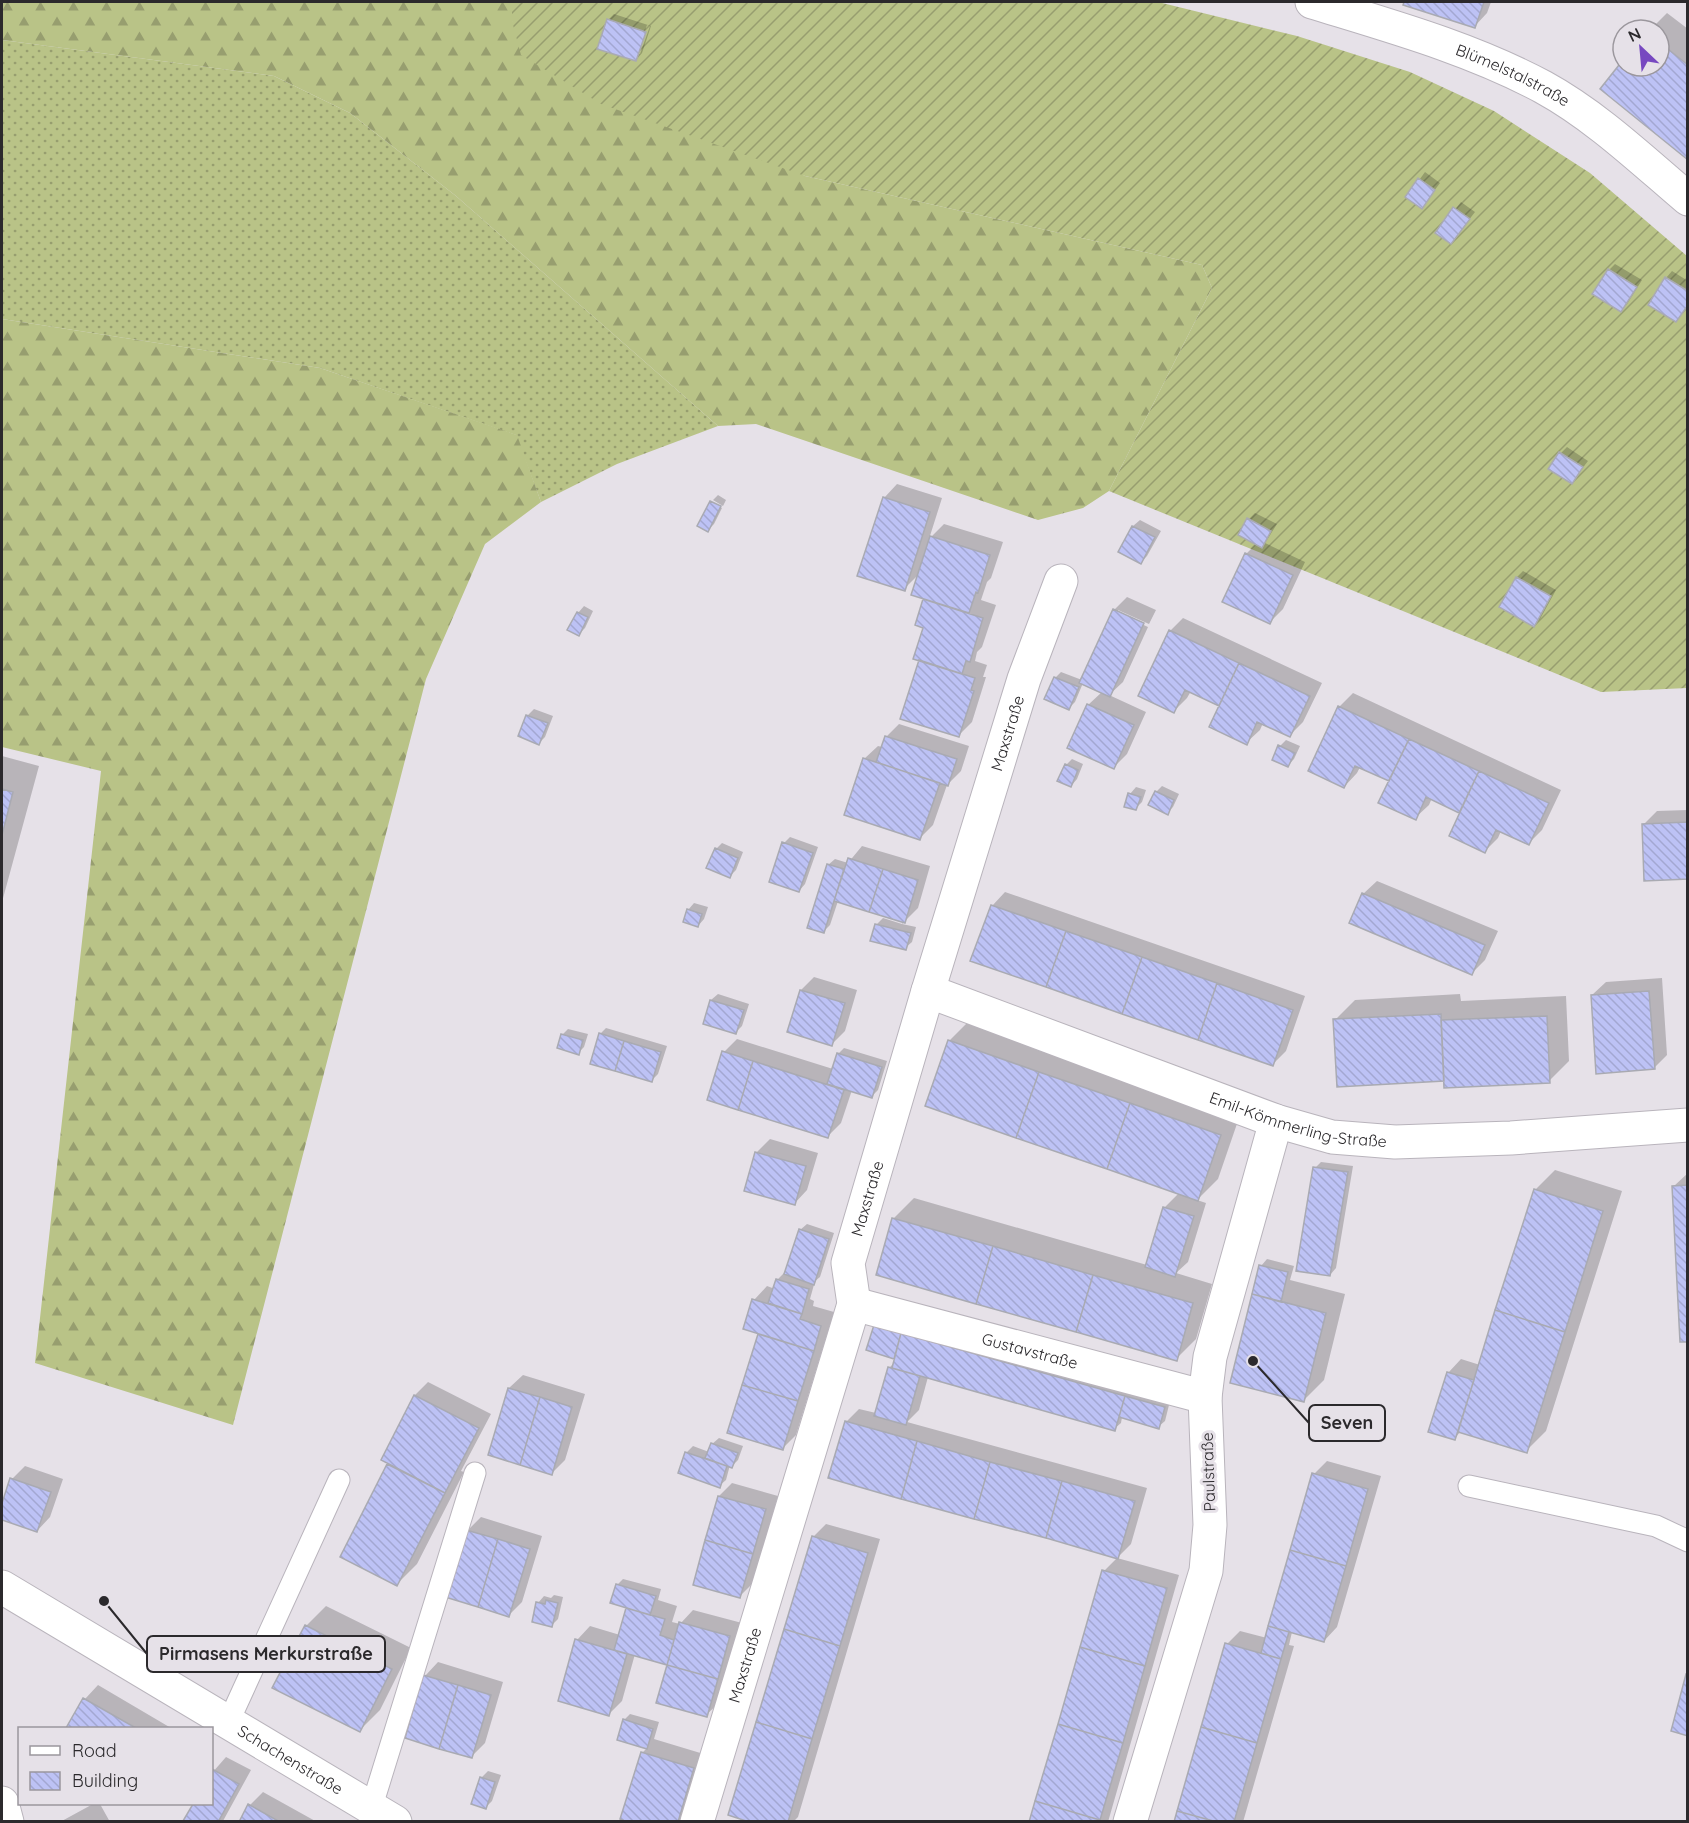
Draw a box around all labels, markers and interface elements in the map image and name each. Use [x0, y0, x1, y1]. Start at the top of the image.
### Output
north arrow [1611, 18, 1671, 78]
text: N [1625, 23, 1644, 46]
street label: Blümelstalstraße [1453, 39, 1574, 111]
street label: Maxstraße [986, 693, 1028, 773]
street label: Emil-Kömmerling-Straße [1207, 1087, 1388, 1151]
street label: Maxstraße [846, 1158, 888, 1239]
street label: Gustavstraße [980, 1328, 1080, 1373]
callout: Seven [1309, 1405, 1385, 1441]
text: Seven [1321, 1411, 1373, 1434]
street label: Paulstraße [1197, 1432, 1219, 1512]
street label: Maxstraße [724, 1625, 765, 1705]
callout: Pirmasens Merkurstraße [147, 1636, 385, 1672]
text: Pirmasens Merkurstraße [159, 1642, 373, 1665]
street label: Schachenstraße [234, 1720, 347, 1799]
legend [18, 1727, 213, 1805]
text: Road [72, 1739, 117, 1762]
text: Building [72, 1769, 138, 1792]

